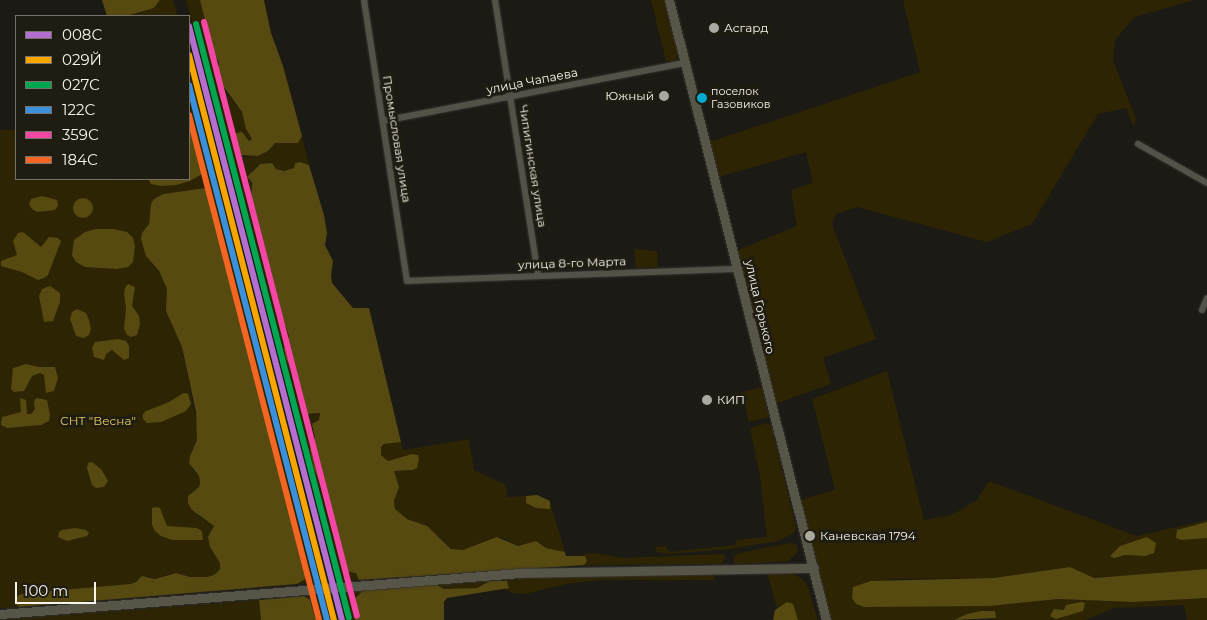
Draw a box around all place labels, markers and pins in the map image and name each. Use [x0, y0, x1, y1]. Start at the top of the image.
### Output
place label: Асгард [724, 21, 768, 35]
marker: Асгард [708, 22, 720, 34]
place label: поселок Газовиков [711, 85, 770, 111]
place label: Южный [605, 89, 654, 103]
marker: Южный [658, 90, 670, 102]
marker: поселок Газовиков [697, 93, 707, 103]
place label: КИП [717, 393, 745, 407]
marker: КИП [701, 394, 713, 406]
place label: Каневская 1794 [820, 529, 916, 543]
marker: Каневская 1794 [804, 530, 816, 542]

